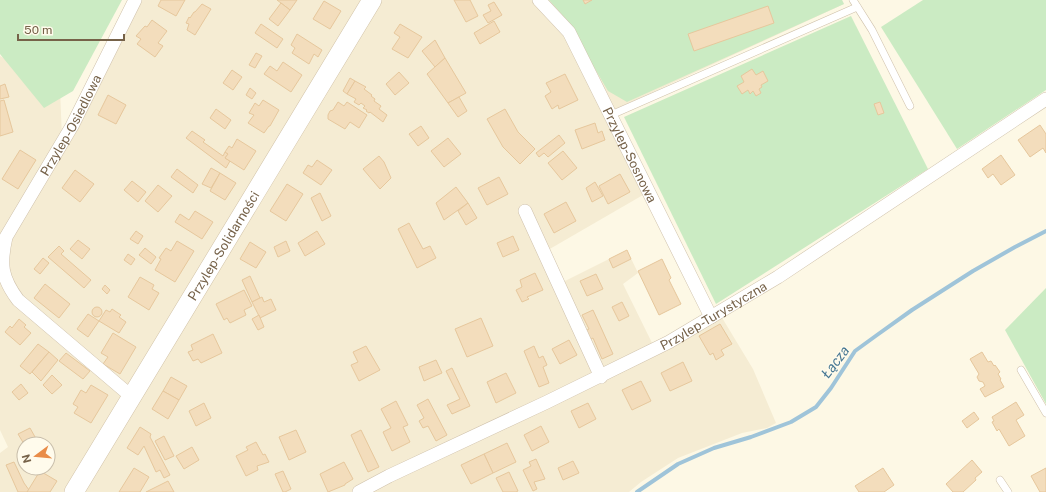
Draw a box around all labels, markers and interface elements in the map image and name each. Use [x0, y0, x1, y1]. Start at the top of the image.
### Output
scale bar [18, 16, 124, 42]
text: 50 m [24, 23, 52, 37]
street label: Przylep-Osiedlowa [37, 72, 105, 178]
street label: Przylep-Sosnowa [600, 105, 660, 205]
street label: Przylep-Solidarności [185, 189, 262, 303]
street label: Przylep-Turystyczna [658, 278, 770, 353]
water label: Łącza [818, 343, 852, 381]
north arrow [16, 436, 56, 476]
text: N [19, 453, 33, 465]

